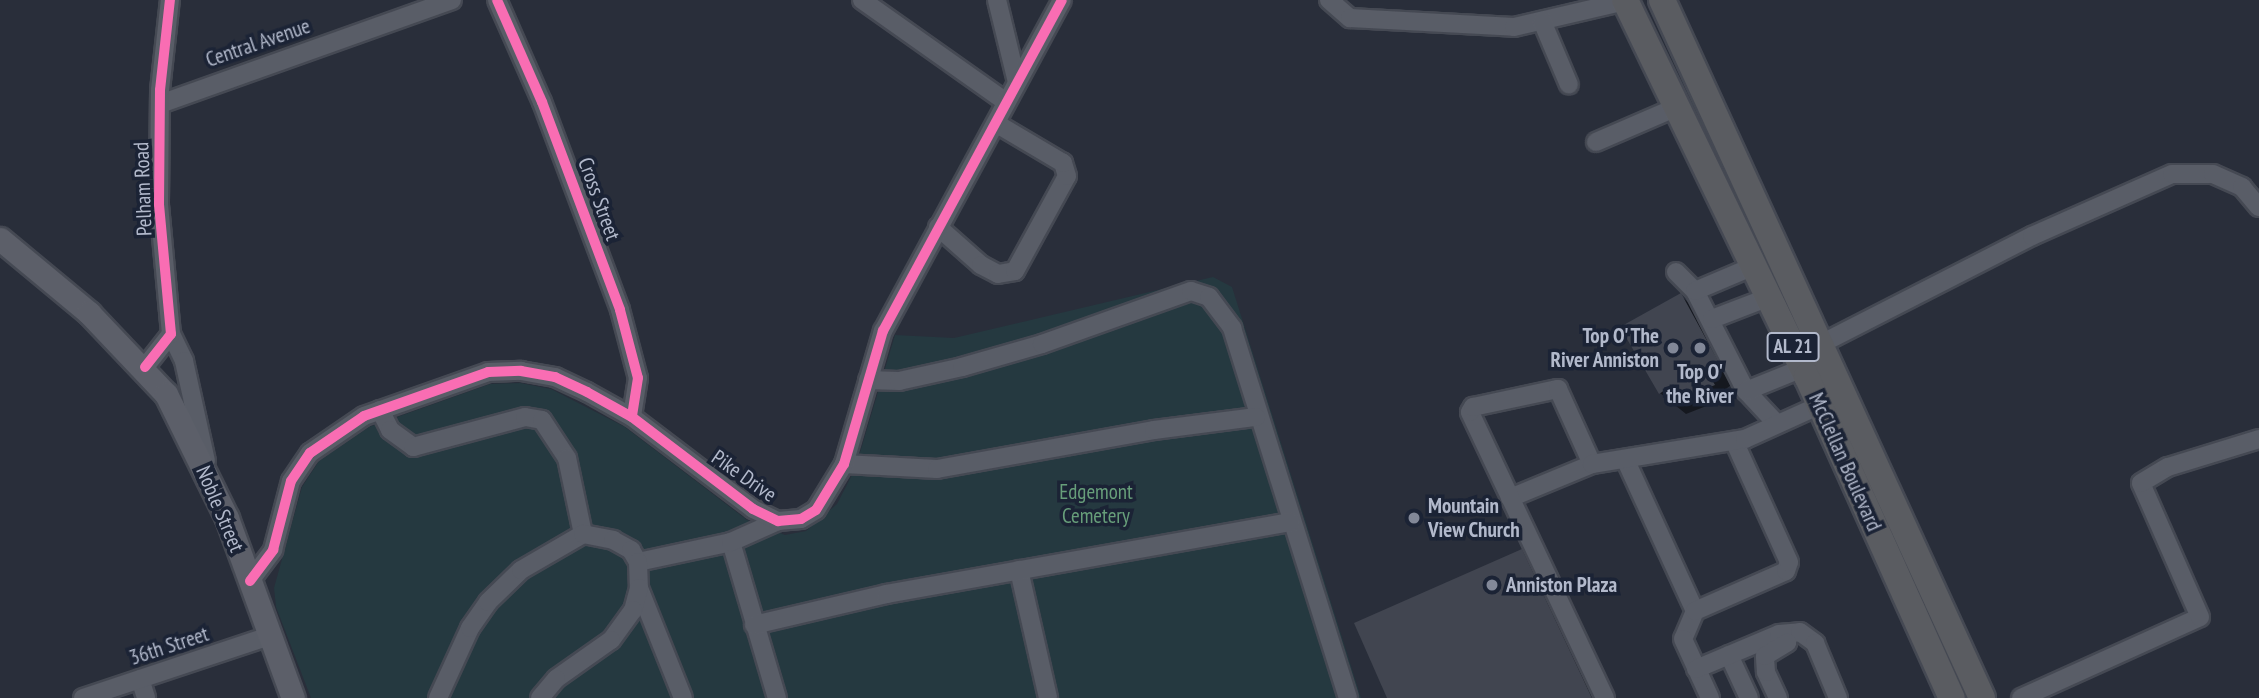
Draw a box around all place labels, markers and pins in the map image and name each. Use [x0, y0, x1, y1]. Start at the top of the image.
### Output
place label: Top O' The River Anniston [1550, 323, 1659, 373]
marker: Top O' The River Anniston [1665, 340, 1681, 356]
marker: Top O' the River [1692, 340, 1708, 356]
place label: Top O' the River [1666, 359, 1734, 409]
place label: Mountain View Church [1428, 493, 1520, 543]
marker: Mountain View Church [1406, 510, 1422, 526]
place label: Anniston Plaza [1506, 572, 1617, 598]
marker: Anniston Plaza [1484, 577, 1500, 593]

